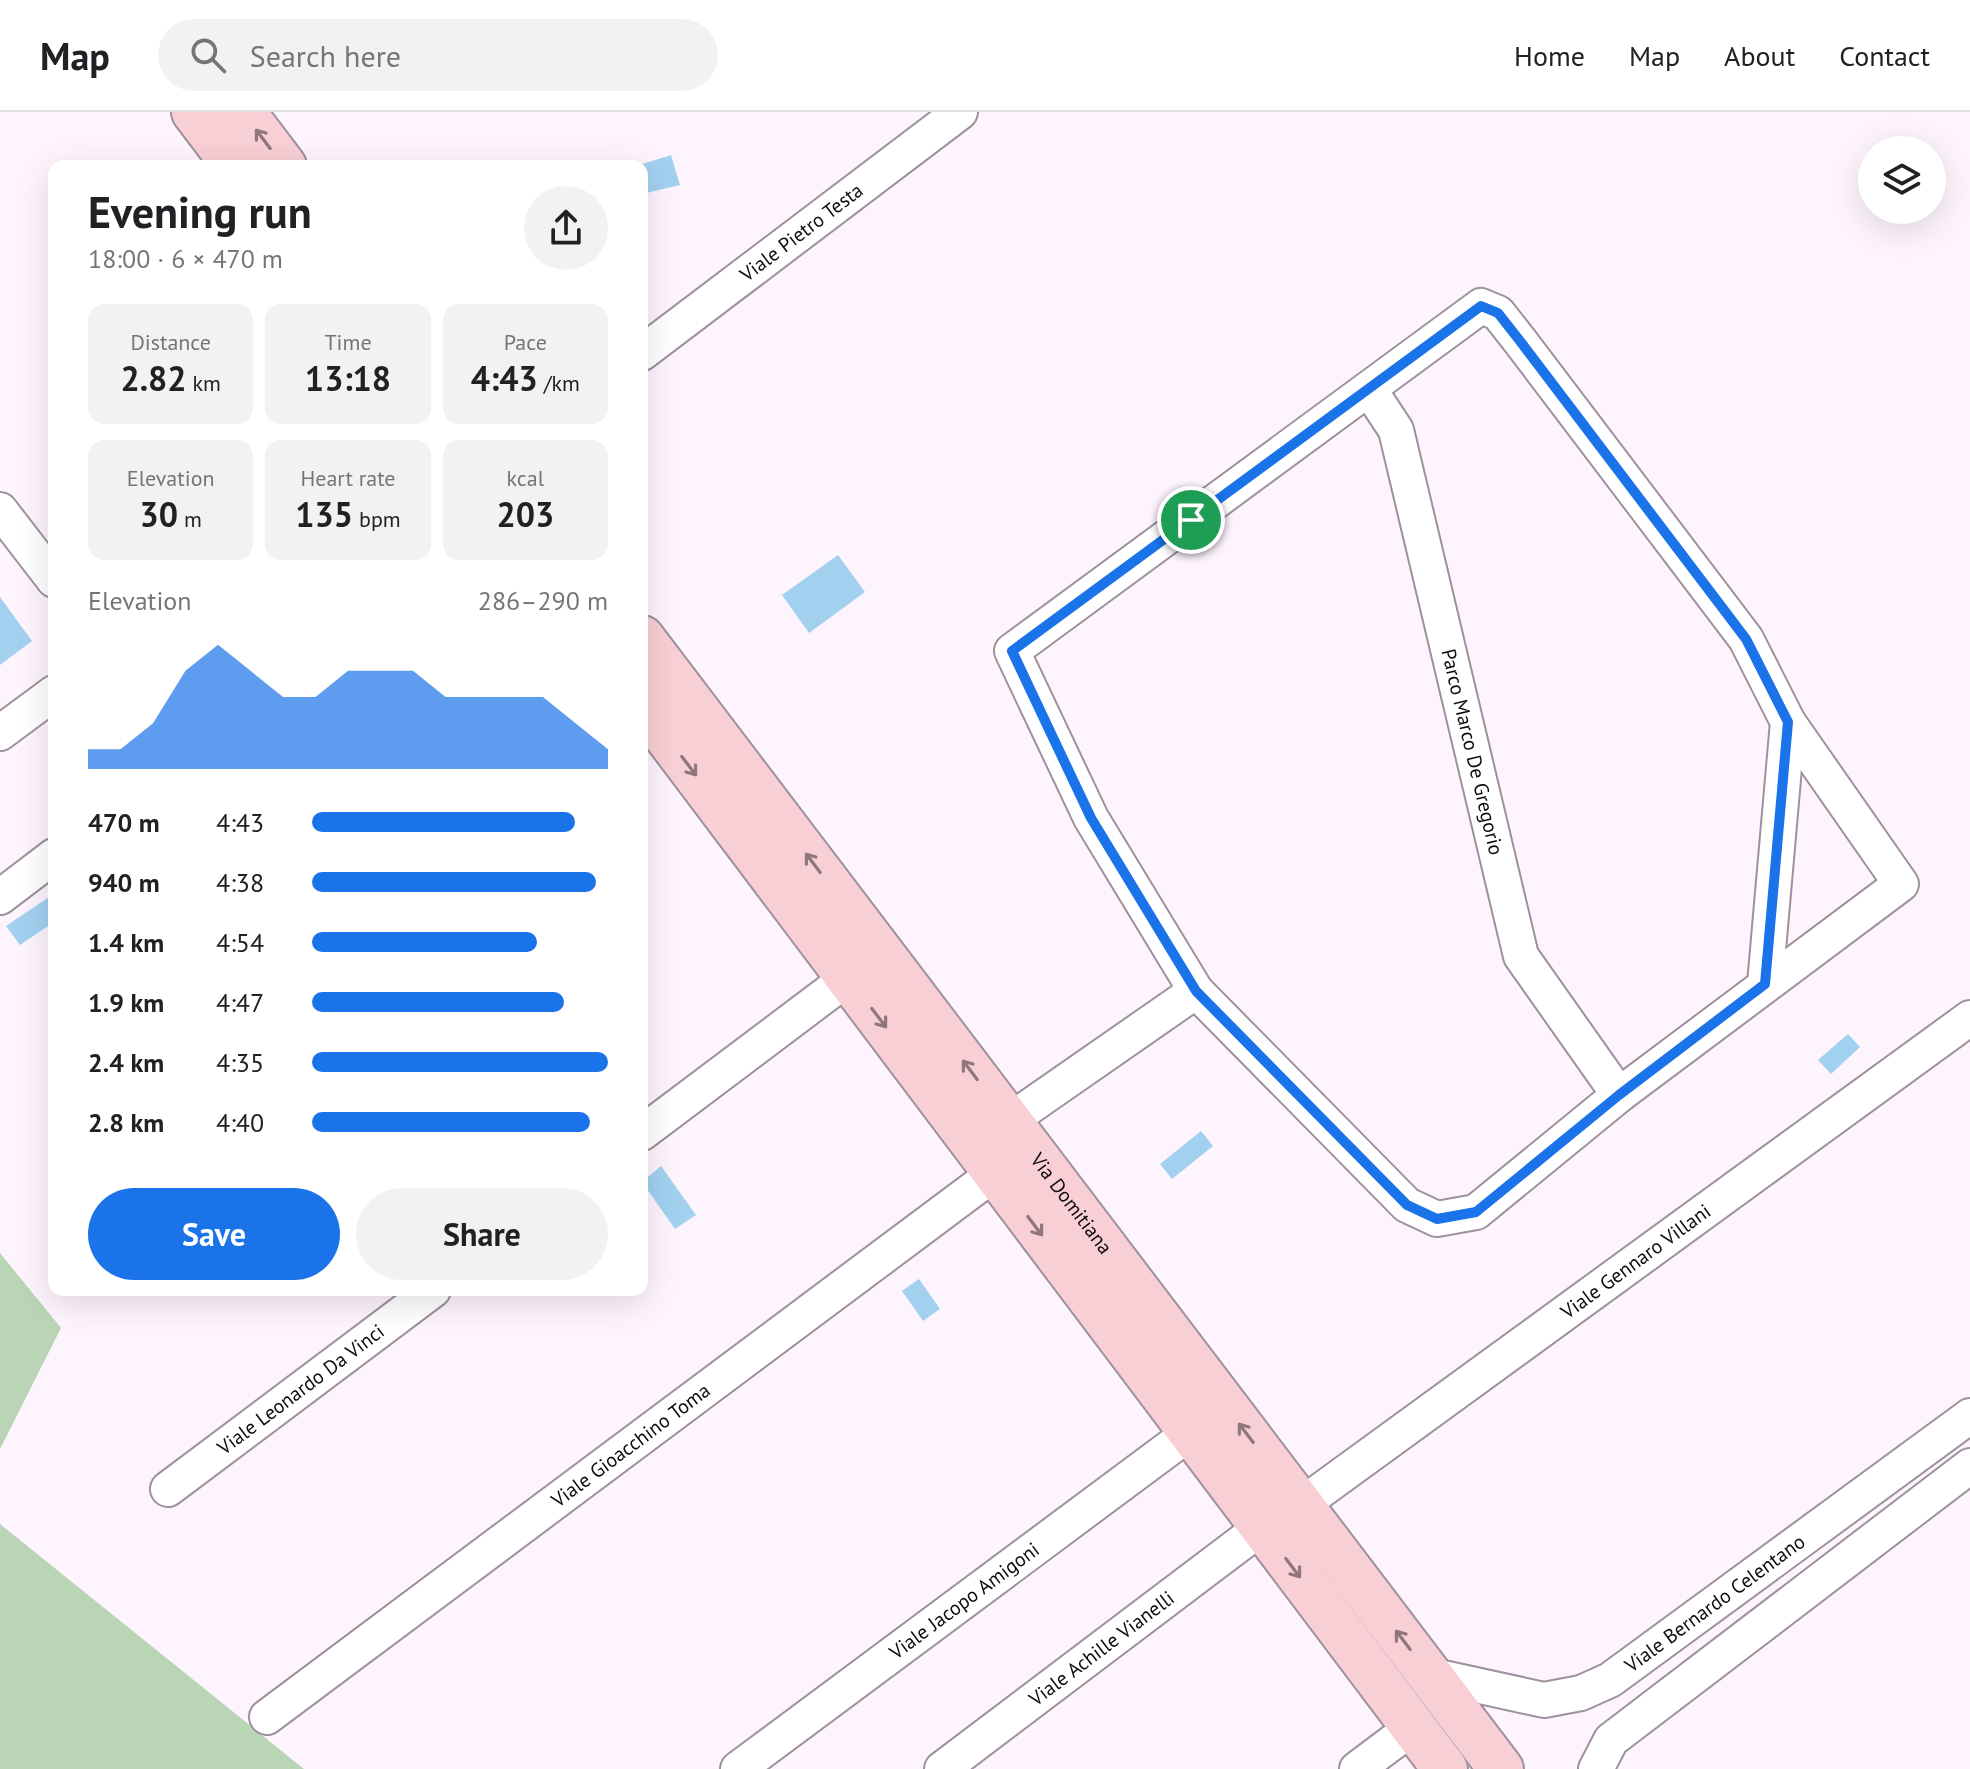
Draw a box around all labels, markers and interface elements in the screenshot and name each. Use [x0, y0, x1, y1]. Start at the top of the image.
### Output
search box [158, 19, 718, 91]
text: Map [40, 31, 110, 80]
icon: search [186, 33, 230, 77]
text: Search here [250, 36, 401, 75]
text: Home [1514, 37, 1585, 74]
text: Map [1629, 37, 1680, 74]
text: About [1724, 37, 1795, 74]
text: Contact [1839, 37, 1930, 74]
one-way arrow [255, 129, 272, 150]
map controls [1858, 136, 1946, 224]
button: layers [1858, 136, 1946, 224]
street label: Viale Pietro Testa [734, 177, 868, 288]
text: Evening run [88, 183, 312, 240]
button: share [524, 186, 608, 270]
text: 18:00 · 6 × 470 m [88, 242, 283, 275]
text: Distance [130, 328, 211, 356]
text: Time [324, 328, 372, 356]
text: Pace [504, 328, 547, 356]
text: 2.82 [120, 356, 187, 400]
text: 13:18 [305, 356, 391, 400]
text: 4:43 [471, 356, 538, 400]
text: km [187, 369, 221, 397]
text: /km [538, 369, 580, 397]
text: Elevation [127, 464, 214, 492]
text: Heart rate [300, 464, 396, 492]
text: kcal [507, 464, 544, 492]
pin [1157, 486, 1225, 554]
text: 30 [140, 492, 178, 536]
text: 135 [295, 492, 353, 536]
text: 203 [496, 492, 554, 536]
icon: arrive [1169, 498, 1213, 542]
text: m [178, 505, 202, 533]
text: bpm [353, 505, 401, 533]
text: Elevation [88, 584, 192, 617]
text: 286–290 m [478, 584, 608, 617]
street label: Parco Marco De Gregorio [1435, 646, 1510, 858]
one-way arrow [680, 755, 697, 776]
text: 470 m [88, 806, 160, 839]
text: 4:43 [216, 806, 264, 839]
one-way arrow [804, 853, 821, 874]
text: 940 m [88, 866, 160, 899]
text: 4:38 [216, 866, 264, 899]
text: 1.4 km [88, 926, 164, 959]
text: 4:54 [216, 926, 264, 959]
text: 1.9 km [88, 986, 164, 1019]
text: 4:47 [216, 986, 264, 1019]
one-way arrow [870, 1007, 887, 1028]
text: 2.4 km [88, 1046, 164, 1079]
text: 4:35 [216, 1046, 264, 1079]
one-way arrow [962, 1060, 979, 1081]
text: 2.8 km [88, 1106, 164, 1139]
text: 4:40 [216, 1106, 264, 1139]
street label: Via Domitiana [1024, 1147, 1118, 1259]
button: Save [88, 1188, 340, 1280]
button: Share [356, 1188, 608, 1280]
street label: Viale Gennaro Villani [1555, 1198, 1716, 1325]
one-way arrow [1027, 1215, 1044, 1236]
street label: Viale Leonardo Da Vinci [211, 1318, 389, 1461]
street label: Viale Gioacchino Toma [545, 1377, 715, 1514]
one-way arrow [1237, 1423, 1254, 1444]
street label: Viale Bernardo Celentano [1619, 1528, 1810, 1679]
street label: Viale Jacopo Amigoni [883, 1536, 1044, 1666]
one-way arrow [1284, 1557, 1301, 1578]
street label: Viale Achille Vianelli [1023, 1585, 1179, 1712]
one-way arrow [1395, 1630, 1412, 1651]

